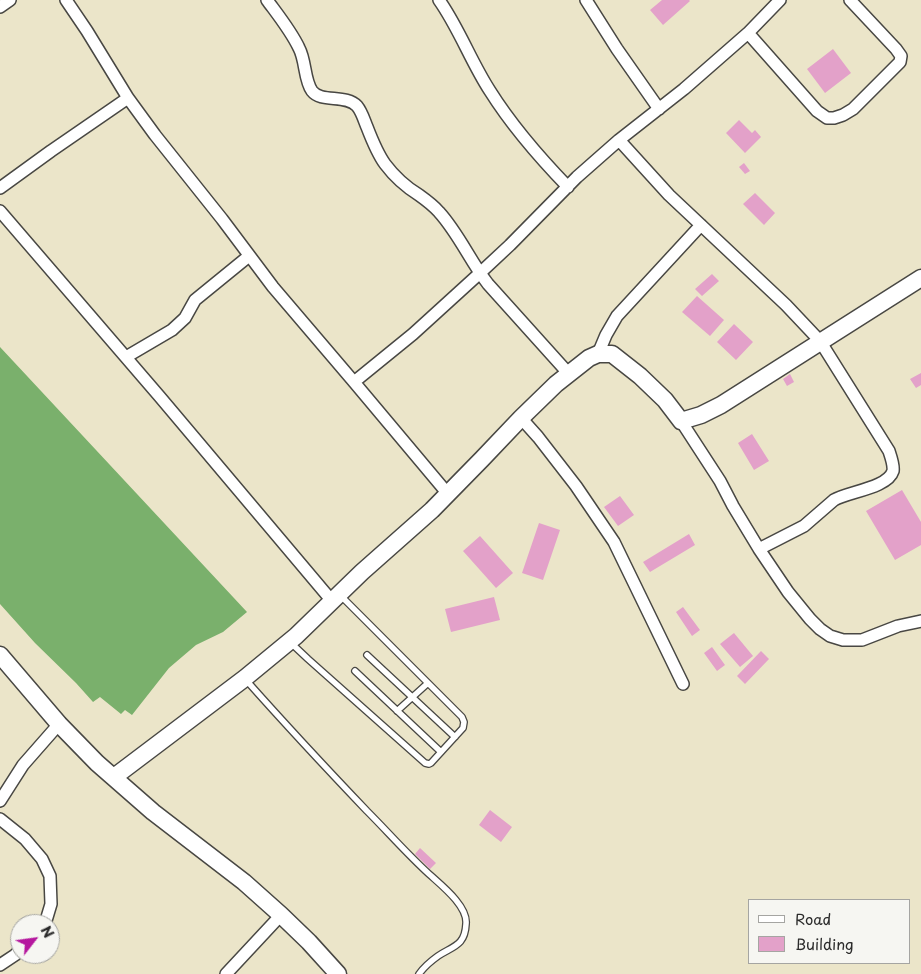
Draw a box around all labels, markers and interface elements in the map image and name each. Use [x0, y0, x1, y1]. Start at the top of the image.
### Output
legend [748, 899, 911, 964]
text: Road [795, 907, 831, 930]
north arrow [10, 914, 60, 964]
text: N [36, 922, 59, 942]
text: Building [795, 932, 854, 955]

